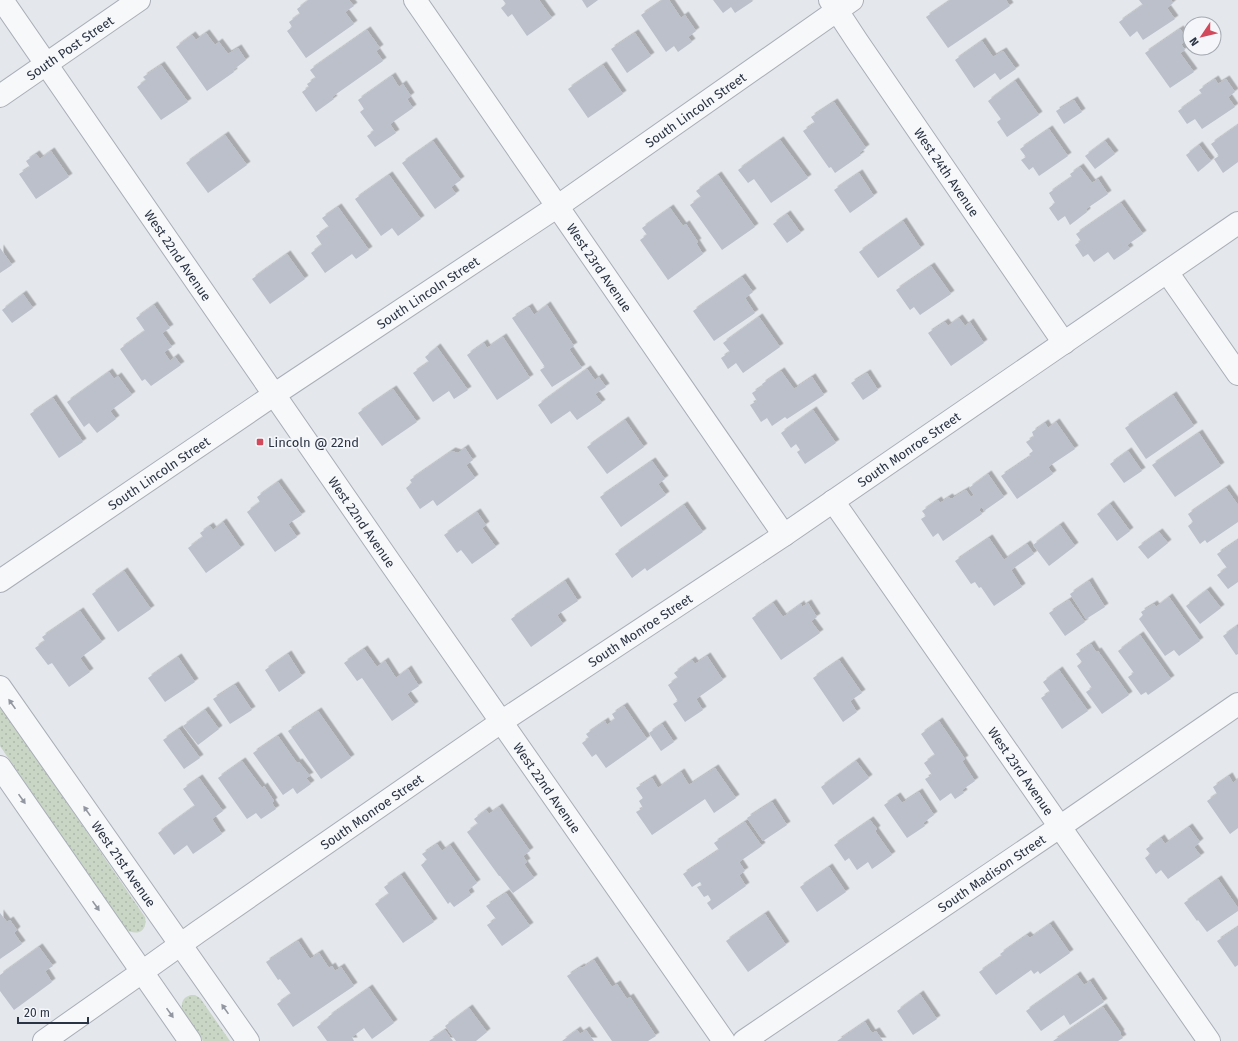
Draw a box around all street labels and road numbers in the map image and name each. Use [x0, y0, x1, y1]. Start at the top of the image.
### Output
street label: South Post Street [24, 13, 117, 83]
street label: South Lincoln Street [642, 70, 749, 151]
street label: West 24th Avenue [911, 125, 982, 219]
street label: West 22nd Avenue [141, 207, 214, 304]
street label: West 23rd Avenue [563, 221, 635, 315]
street label: South Lincoln Street [374, 253, 482, 332]
street label: South Monroe Street [855, 409, 964, 490]
street label: South Lincoln Street [105, 433, 213, 513]
street label: West 22nd Avenue [325, 474, 398, 570]
street label: South Monroe Street [586, 591, 695, 670]
street label: West 23rd Avenue [985, 724, 1056, 818]
street label: West 22nd Avenue [510, 740, 584, 836]
street label: South Monroe Street [318, 771, 426, 853]
street label: West 21st Avenue [88, 818, 159, 910]
street label: South Madison Street [935, 832, 1049, 915]

